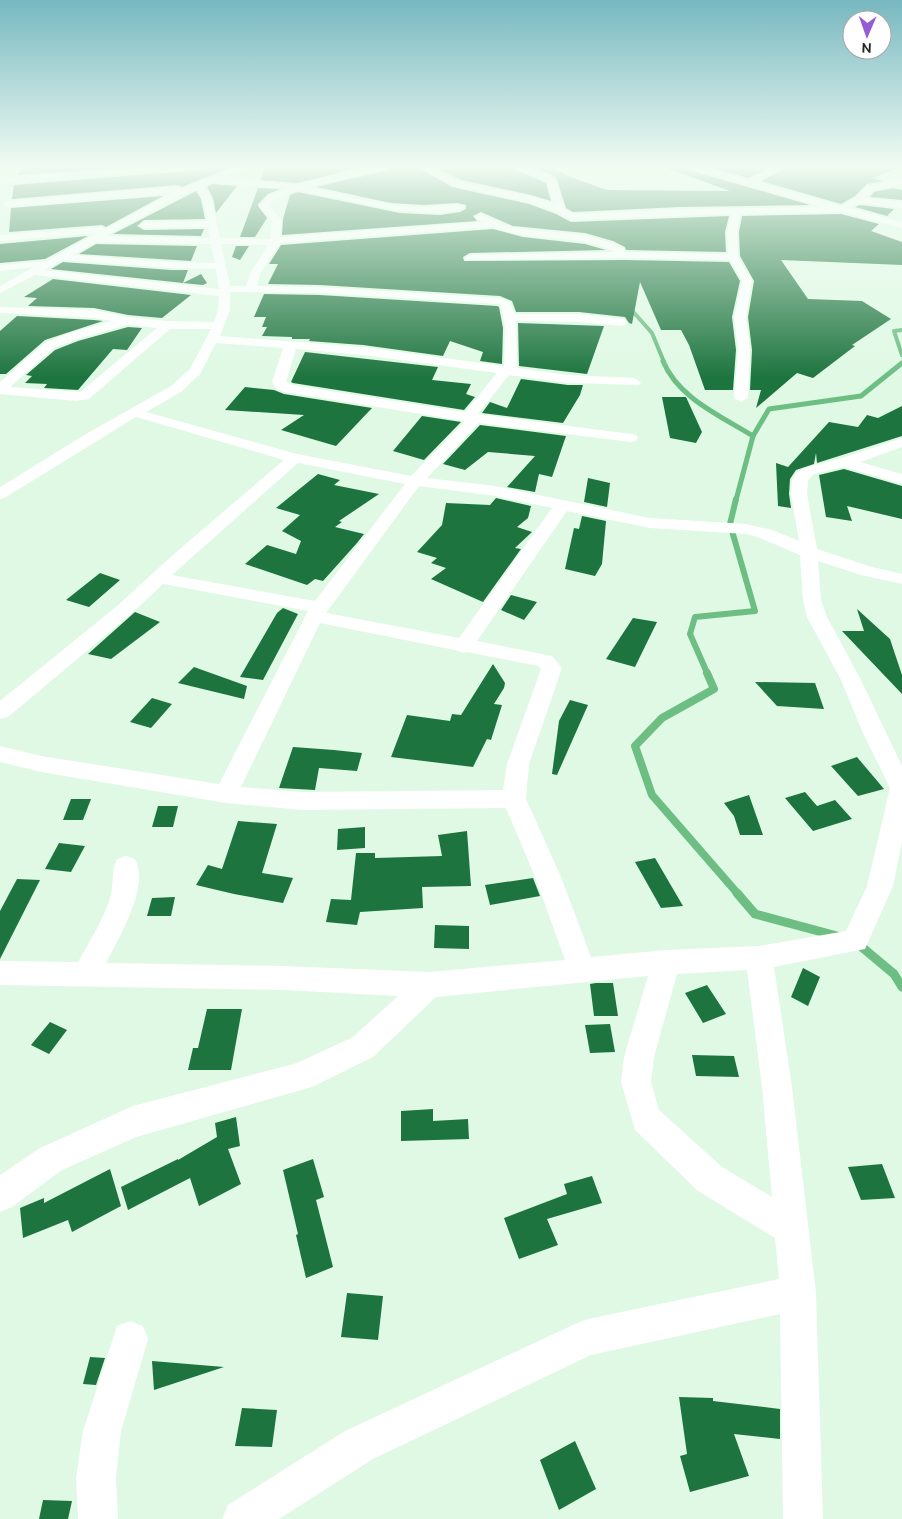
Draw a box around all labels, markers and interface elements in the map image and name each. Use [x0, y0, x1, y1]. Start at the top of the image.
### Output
north arrow [842, 10, 892, 60]
text: N [861, 40, 872, 56]

